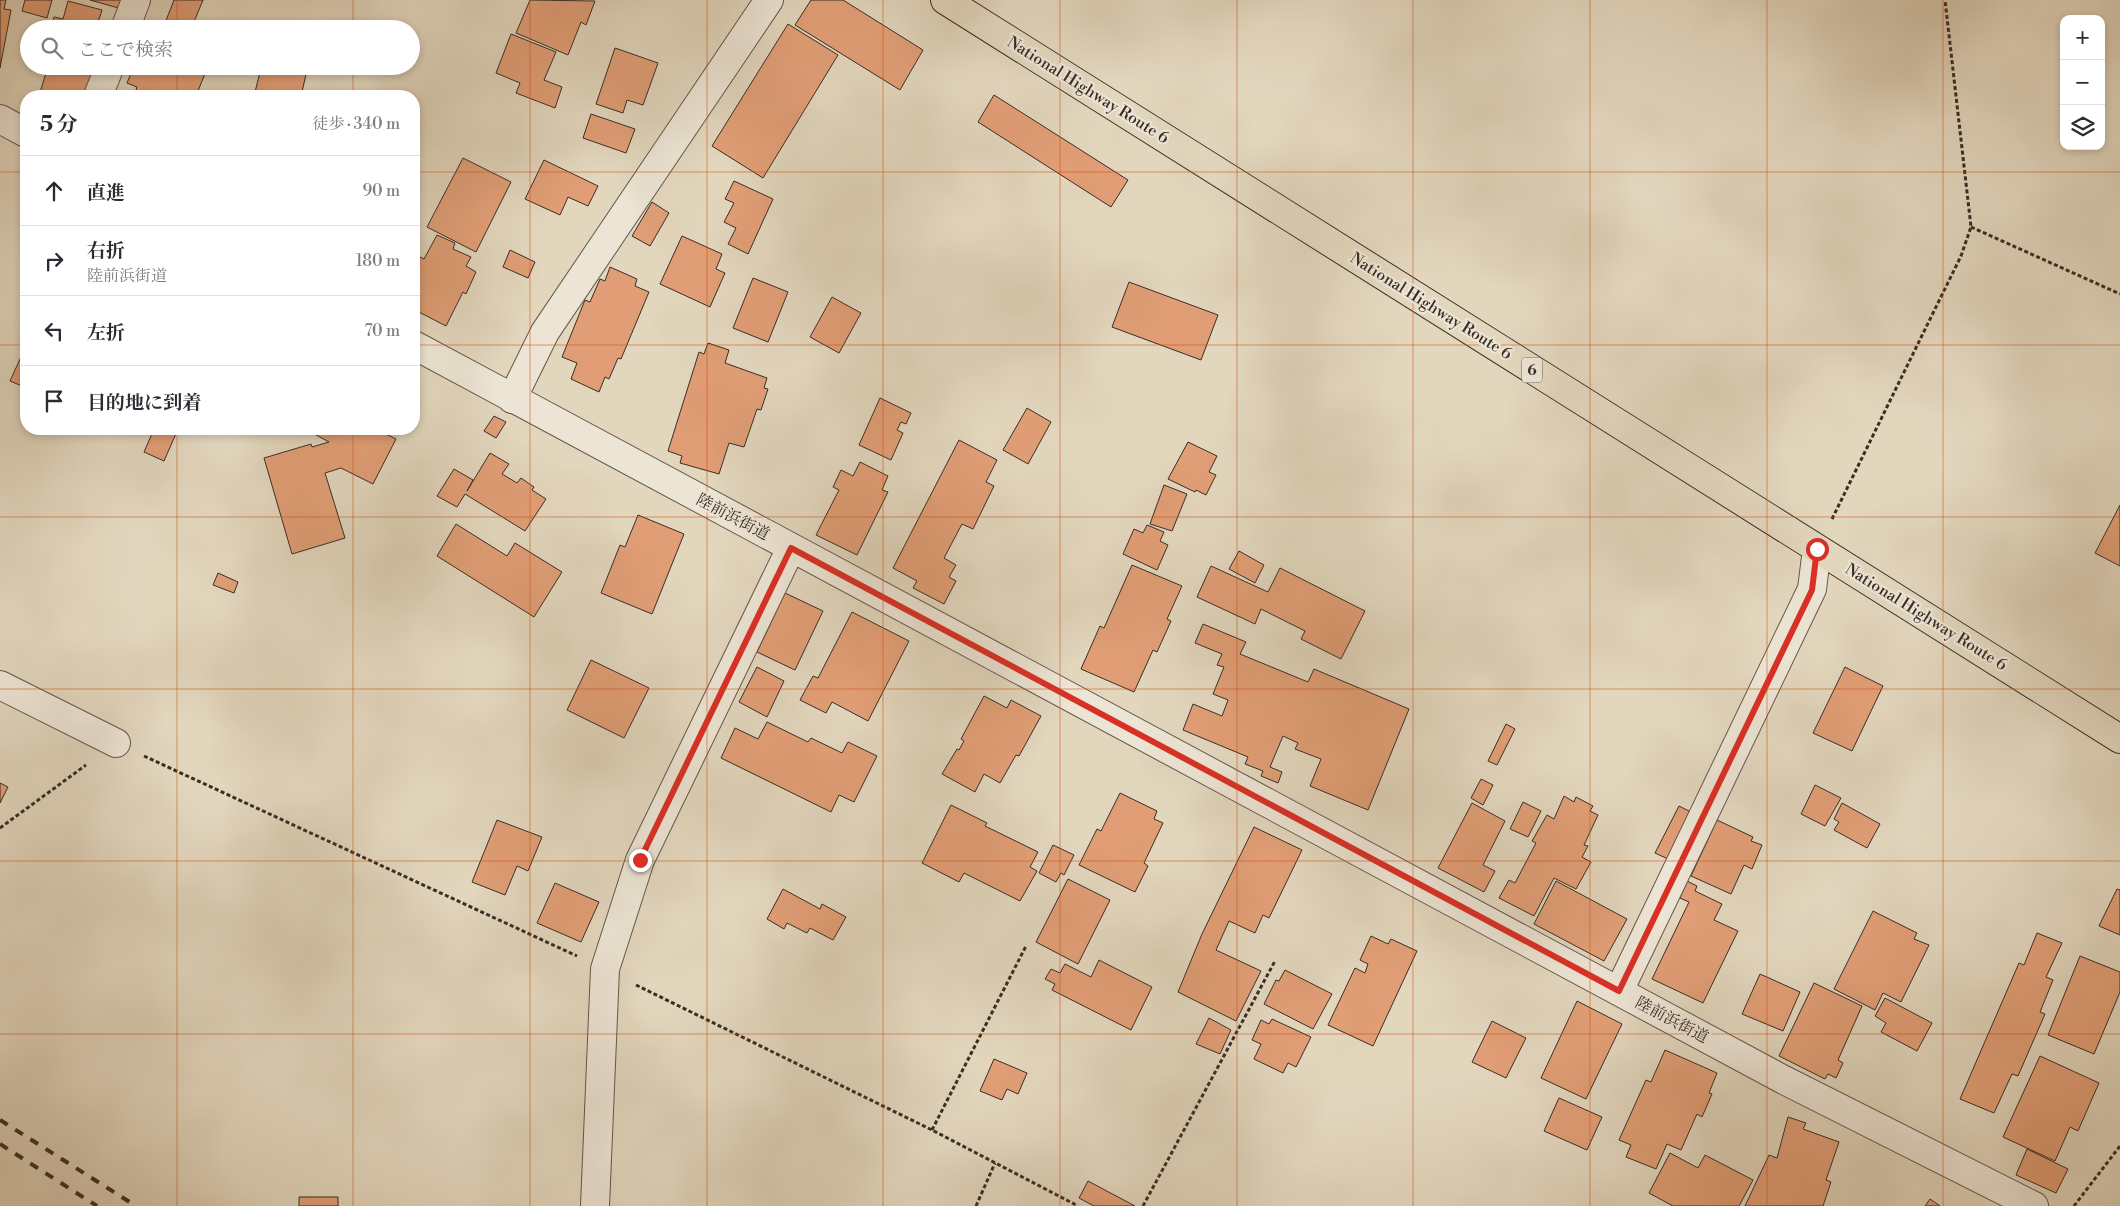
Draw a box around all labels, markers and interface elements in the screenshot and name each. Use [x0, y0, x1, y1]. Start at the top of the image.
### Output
map controls [2060, 15, 2105, 150]
button: + [2060, 15, 2105, 60]
search box [20, 20, 420, 75]
street label: National Highway Route 6 [1003, 32, 1173, 148]
icon: search [38, 34, 66, 62]
text: ここで検索 [78, 38, 173, 62]
button: − [2060, 60, 2105, 105]
button: layers [2060, 105, 2105, 150]
text: 5 分 [40, 112, 77, 138]
text: 徒歩 · 340 m [312, 114, 400, 134]
icon: ahead [40, 177, 68, 205]
text: 直進 [87, 181, 125, 205]
text: 90 m [362, 181, 400, 201]
text: 右折 [87, 239, 125, 263]
icon: right [40, 247, 68, 275]
street label: National Highway Route 6 [1346, 248, 1516, 364]
text: 180 m [356, 251, 400, 271]
text: 陸前浜街道 [87, 266, 167, 286]
icon: left [40, 317, 68, 345]
text: 左折 [87, 321, 125, 345]
text: 70 m [364, 321, 400, 341]
road number: 6 [1522, 358, 1542, 382]
icon: arrive [40, 387, 68, 415]
text: 目的地に到着 [87, 391, 201, 415]
street label: 陸前浜街道 [693, 489, 773, 545]
route start [1806, 538, 1829, 561]
street label: National Highway Route 6 [1841, 559, 2011, 675]
route end [629, 849, 652, 872]
street label: 陸前浜街道 [1632, 992, 1712, 1048]

